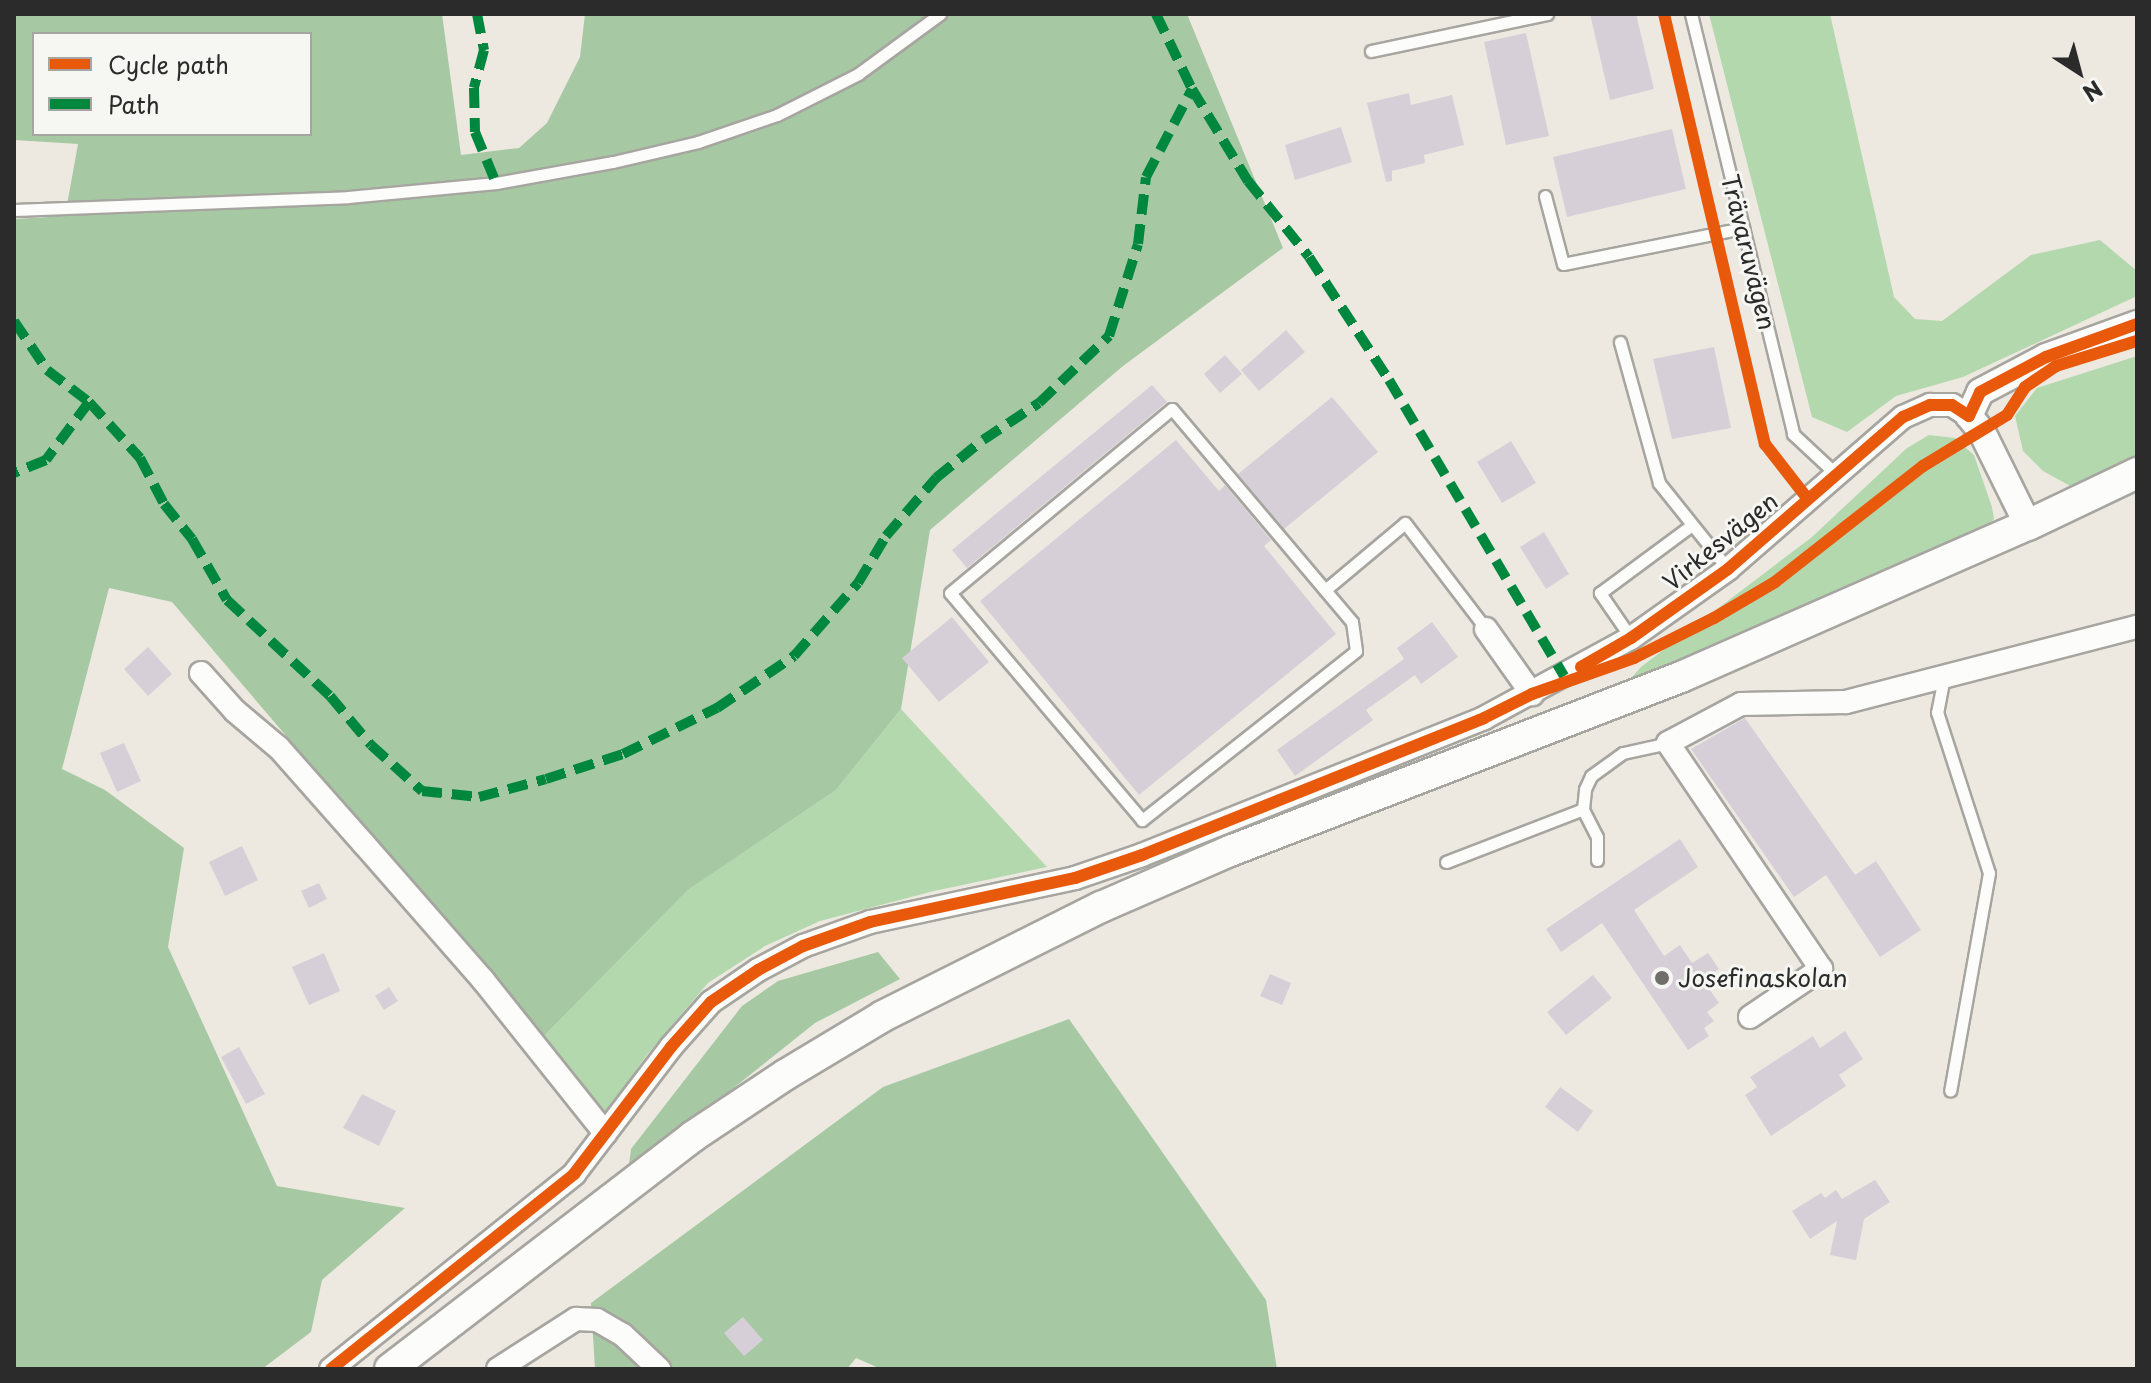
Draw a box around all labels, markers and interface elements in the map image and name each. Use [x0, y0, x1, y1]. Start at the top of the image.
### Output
legend [32, 32, 312, 136]
north arrow [2039, 32, 2119, 112]
text: Cycle path [108, 46, 229, 82]
text: N [2077, 73, 2110, 110]
text: Path [108, 86, 160, 122]
street label: Trävaruvägen [1716, 171, 1782, 333]
street label: Virkesvägen [1657, 486, 1783, 596]
place label: Josefinaskolan [1678, 964, 1848, 992]
marker: Josefinaskolan [1653, 969, 1671, 987]

